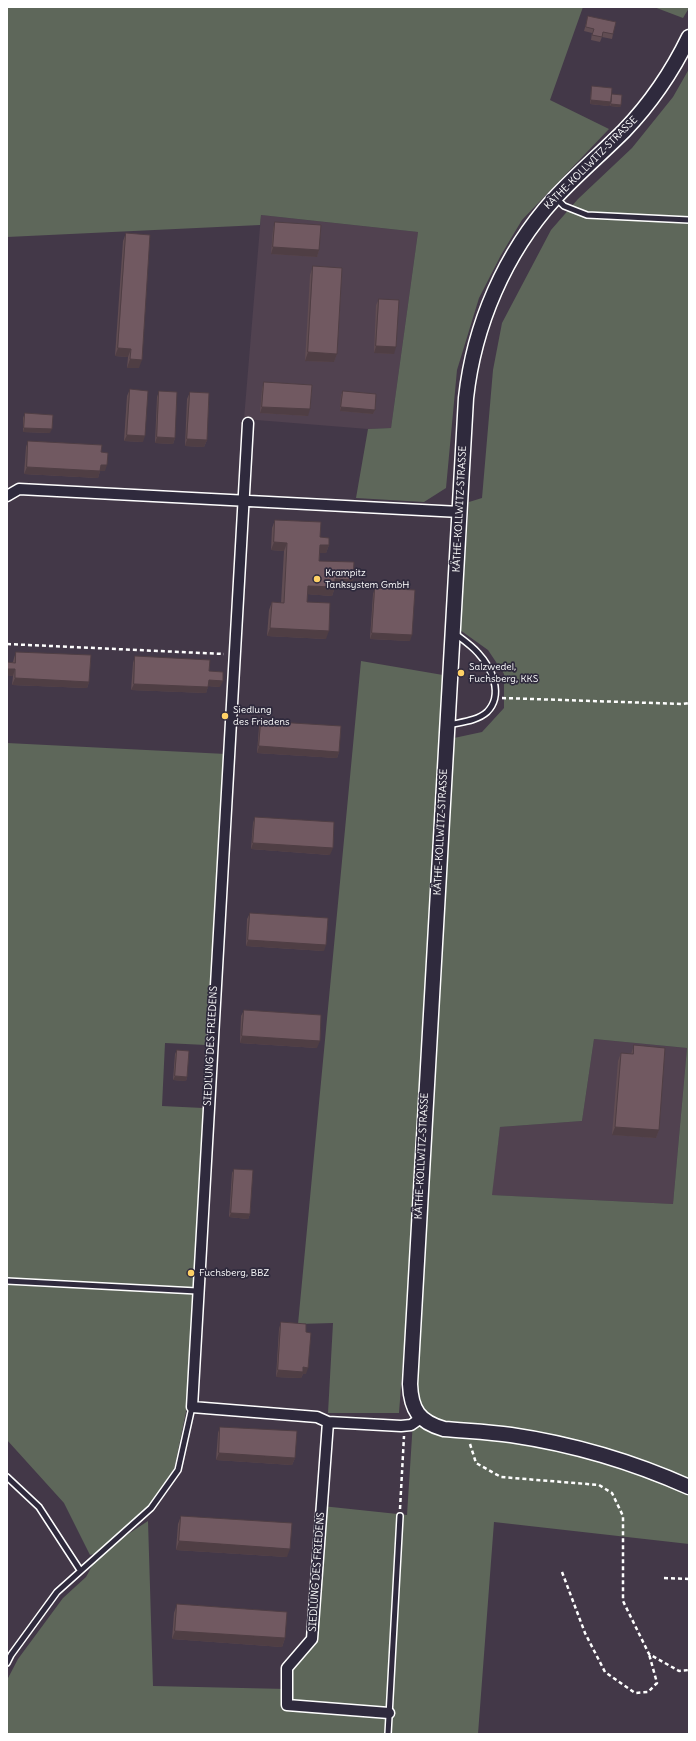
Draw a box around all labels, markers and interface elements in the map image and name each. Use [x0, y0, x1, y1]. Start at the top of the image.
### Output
street label: KÄTHE-KOLLWITZ-STRASSE [542, 114, 640, 212]
street label: KÄTHE-KOLLWITZ-STRASSE [451, 445, 469, 573]
place label: Krampitz Tanksystem GmbH [325, 567, 409, 590]
marker: Krampitz Tanksystem GmbH [312, 574, 322, 584]
place label: Salzwedel, Fuchsberg, KKS [469, 661, 538, 684]
marker: Salzwedel, Fuchsberg, KKS [456, 668, 466, 678]
place label: Siedlung des Friedens [233, 704, 290, 728]
marker: Siedlung des Friedens [220, 711, 230, 721]
street label: KÄTHE-KOLLWITZ-STRASSE [432, 768, 450, 896]
street label: SIEDLUNG DES FRIEDENS [202, 986, 220, 1106]
street label: KÄTHE-KOLLWITZ-STRASSE [413, 1092, 431, 1220]
place label: Fuchsberg, BBZ [199, 1267, 269, 1279]
marker: Fuchsberg, BBZ [186, 1268, 196, 1278]
street label: SIEDLUNG DES FRIEDENS [307, 1512, 327, 1632]

